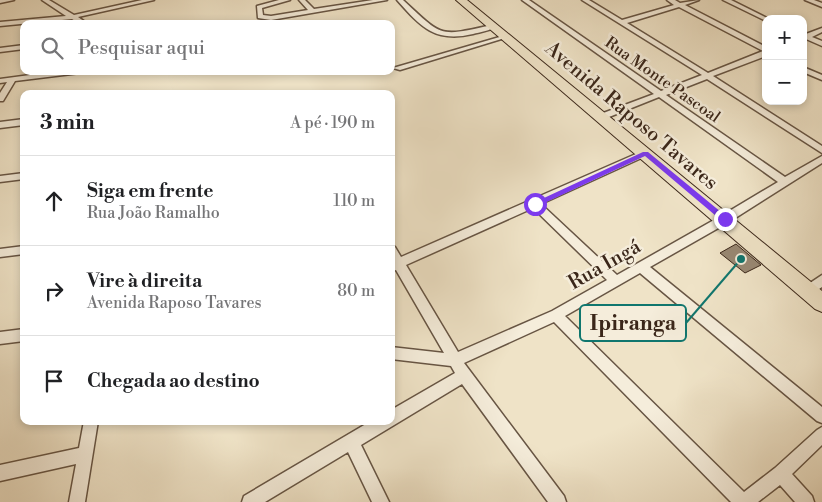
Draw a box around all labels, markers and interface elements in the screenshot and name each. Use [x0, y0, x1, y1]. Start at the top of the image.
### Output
map controls [762, 15, 807, 105]
button: + [762, 15, 807, 60]
search box [20, 20, 395, 75]
street label: Rua Monte Pascoal [601, 33, 724, 127]
icon: search [38, 34, 66, 62]
text: Pesquisar aqui [78, 36, 205, 60]
street label: Avenida Raposo Tavares [539, 36, 723, 196]
button: − [762, 60, 807, 105]
text: 3 min [40, 110, 95, 136]
text: A pé · 190 m [290, 113, 375, 133]
text: Siga em frente [87, 179, 214, 203]
icon: ahead [40, 187, 68, 215]
text: 110 m [333, 191, 375, 211]
route start [524, 193, 547, 216]
text: Rua João Ramalho [87, 203, 220, 223]
route end [714, 208, 737, 231]
street label: Rua Ingá [564, 234, 646, 296]
text: Vire à direita [87, 269, 202, 293]
icon: right [40, 277, 68, 305]
text: 80 m [337, 281, 375, 301]
text: Avenida Raposo Tavares [87, 293, 262, 313]
callout: Ipiranga [580, 305, 686, 341]
text: Ipiranga [590, 311, 677, 337]
icon: arrive [40, 367, 68, 395]
text: Chegada ao destino [87, 369, 260, 393]

